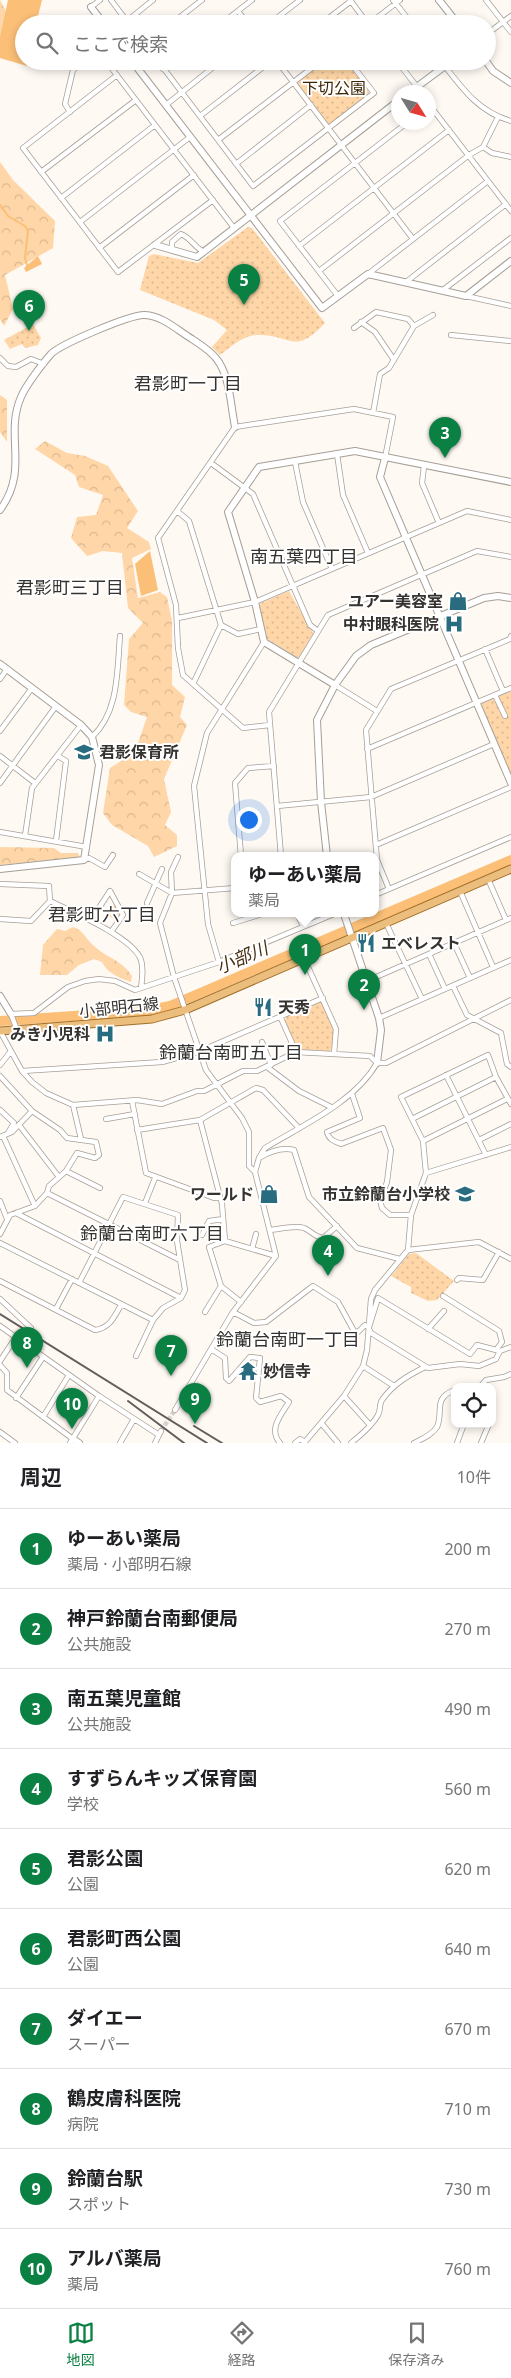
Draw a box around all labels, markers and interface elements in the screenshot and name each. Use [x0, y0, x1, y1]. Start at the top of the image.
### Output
search box [15, 15, 496, 70]
icon: search [33, 29, 61, 57]
text: ここで検索 [73, 31, 168, 57]
park label: 下切公園 [302, 77, 366, 99]
north arrow [391, 85, 436, 130]
pin: 5 [228, 264, 260, 305]
pin: 6 [13, 290, 45, 331]
district label: 君影町一丁目 [134, 371, 242, 395]
pin: 3 [429, 417, 461, 458]
district label: 南五葉四丁目 [250, 544, 358, 568]
district label: 君影町三丁目 [16, 575, 124, 599]
place label: ユアー美容室 [348, 590, 443, 612]
shop icon: ユアー美容室 [447, 590, 469, 612]
place label: 中村眼科医院 [343, 613, 439, 635]
hospital icon: 中村眼科医院 [443, 613, 465, 635]
school or university icon: 君影保育所 [73, 741, 95, 763]
place label: 君影保育所 [99, 741, 179, 763]
your location [236, 807, 262, 833]
popup [231, 852, 379, 917]
text: ゆーあい薬局 [248, 861, 362, 887]
text: 薬局 [248, 889, 280, 911]
district label: 君影町六丁目 [48, 902, 156, 926]
restaurant icon: エベレスト [355, 932, 377, 954]
place label: エベレスト [381, 932, 461, 954]
pin: 1 [289, 934, 321, 975]
water label: 小部川 [212, 935, 273, 979]
pin: 2 [348, 969, 380, 1010]
street label: 小部明石線 [78, 992, 160, 1022]
restaurant icon: 天秀 [252, 996, 274, 1018]
place label: 天秀 [278, 996, 310, 1018]
place label: みき小児科 [10, 1023, 90, 1045]
hospital icon: みき小児科 [94, 1023, 116, 1045]
district label: 鈴蘭台南町五丁目 [159, 1040, 303, 1064]
place label: ワールド [190, 1183, 254, 1205]
shop icon: ワールド [258, 1183, 280, 1205]
place label: 市立鈴蘭台小学校 [322, 1183, 450, 1205]
school or university icon: 市立鈴蘭台小学校 [454, 1183, 476, 1205]
district label: 鈴蘭台南町六丁目 [80, 1221, 224, 1245]
pin: 4 [312, 1235, 344, 1276]
pin: 8 [11, 1327, 43, 1368]
district label: 鈴蘭台南町一丁目 [216, 1327, 360, 1351]
pin: 7 [155, 1335, 187, 1376]
temple icon: 妙信寺 [237, 1360, 259, 1382]
place label: 妙信寺 [263, 1360, 311, 1382]
pin: 9 [179, 1383, 211, 1424]
map controls [451, 1383, 496, 1428]
button: locate [451, 1383, 496, 1428]
pin: 10 [56, 1388, 88, 1429]
text: 周辺 [20, 1463, 62, 1491]
text: 10件 [457, 1466, 491, 1488]
text: ゆーあい薬局 [67, 1525, 181, 1551]
text: 1 [31, 1538, 41, 1560]
text: 200 m [444, 1538, 491, 1560]
text: 薬局 · 小部明石線 [67, 1553, 192, 1575]
text: 神戸鈴蘭台南郵便局 [67, 1605, 238, 1631]
text: 2 [31, 1618, 41, 1640]
text: 270 m [444, 1618, 491, 1640]
text: 公共施設 [67, 1633, 131, 1655]
text: 南五葉児童館 [67, 1685, 181, 1711]
text: 3 [31, 1698, 41, 1720]
text: 490 m [444, 1698, 491, 1720]
text: 公共施設 [67, 1713, 131, 1735]
text: すずらんキッズ保育園 [67, 1765, 257, 1791]
text: 4 [31, 1778, 41, 1800]
text: 560 m [444, 1778, 491, 1800]
text: 学校 [67, 1793, 99, 1815]
text: 君影公園 [67, 1845, 143, 1871]
text: 5 [31, 1858, 41, 1880]
text: 620 m [444, 1858, 491, 1880]
text: 公園 [67, 1873, 99, 1895]
text: 君影町西公園 [67, 1925, 181, 1951]
text: 6 [31, 1938, 41, 1960]
text: 640 m [444, 1938, 491, 1960]
text: 公園 [67, 1953, 99, 1975]
text: ダイエー [67, 2005, 143, 2031]
text: 7 [31, 2018, 41, 2040]
text: 670 m [444, 2018, 491, 2040]
text: スーパー [67, 2033, 131, 2055]
text: 鶴皮膚科医院 [67, 2085, 181, 2111]
text: 8 [31, 2098, 41, 2120]
text: 710 m [444, 2098, 491, 2120]
text: 病院 [67, 2113, 99, 2135]
text: 鈴蘭台駅 [67, 2165, 143, 2191]
text: 9 [31, 2178, 41, 2200]
text: 730 m [444, 2178, 491, 2200]
text: スポット [67, 2193, 131, 2215]
text: アルバ薬局 [67, 2245, 162, 2271]
text: 10 [27, 2258, 45, 2280]
text: 760 m [444, 2258, 491, 2280]
text: 薬局 [67, 2273, 99, 2295]
tab: 地図 [67, 2319, 95, 2369]
tab: 経路 [228, 2319, 256, 2369]
tab: 保存済み [389, 2319, 445, 2369]

